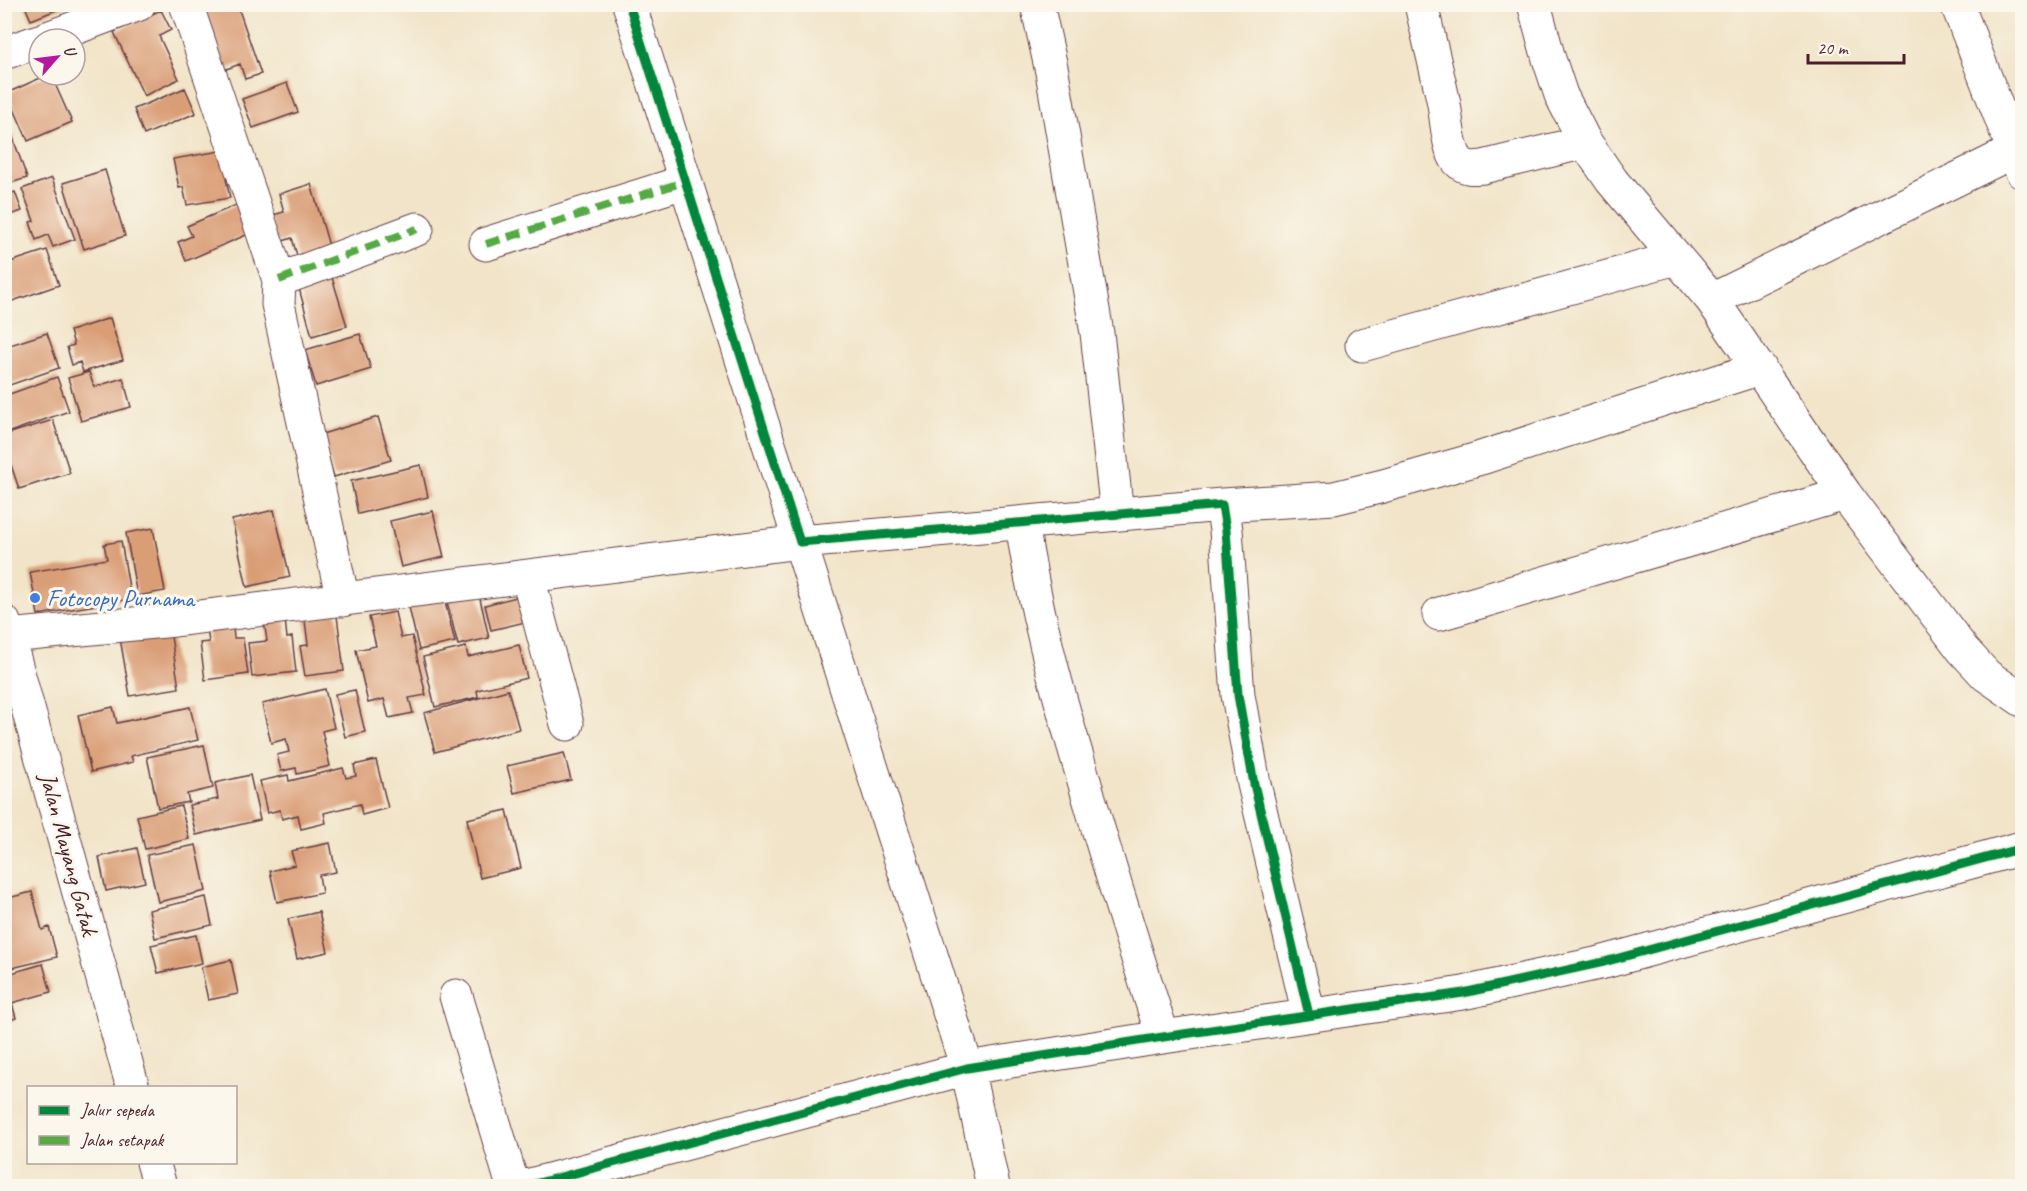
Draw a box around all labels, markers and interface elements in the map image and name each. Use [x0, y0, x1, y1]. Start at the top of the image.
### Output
north arrow [27, 27, 87, 87]
scale bar [1808, 27, 1904, 65]
text: 20 m [1817, 37, 1850, 59]
text: U [59, 42, 82, 61]
place label: Fotocopy Purnama [47, 583, 196, 613]
marker: Fotocopy Purnama [28, 591, 42, 605]
street label: Jalan Mayang Gatak [33, 769, 106, 941]
legend [27, 1086, 237, 1164]
text: Jalur sepeda [80, 1099, 155, 1121]
text: Jalan setapak [80, 1129, 165, 1151]

